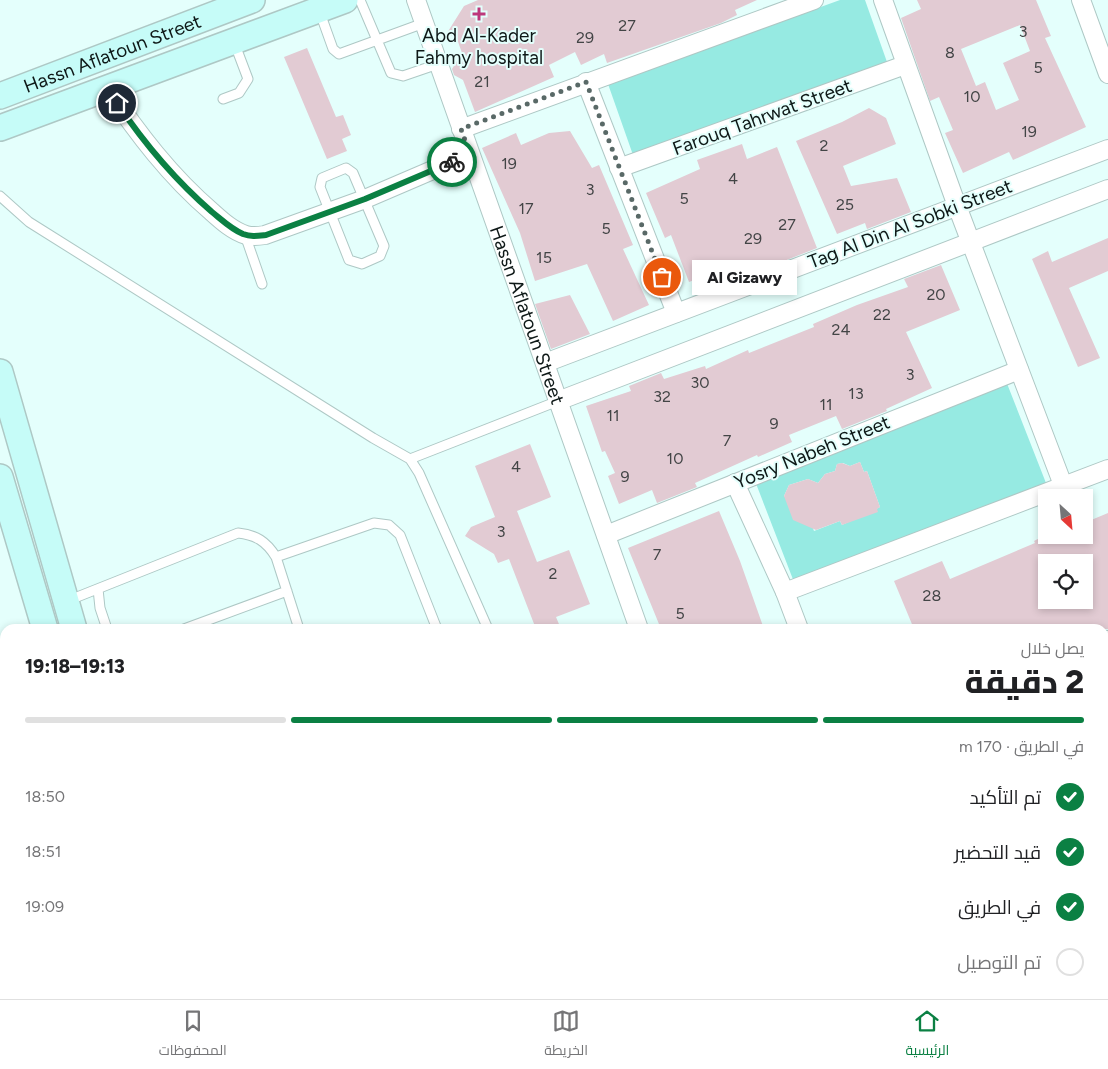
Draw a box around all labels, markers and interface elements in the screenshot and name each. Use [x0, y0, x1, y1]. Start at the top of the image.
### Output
marker: Abd Al-Kader Fahmy hospital [472, 7, 486, 21]
street label: Hassn Aflatoun Street [20, 9, 204, 98]
house number: 27 [618, 16, 636, 35]
house number: 3 [1019, 22, 1027, 41]
place label: Abd Al-Kader Fahmy hospital [415, 24, 543, 69]
house number: 29 [576, 28, 594, 47]
house number: 8 [945, 43, 955, 62]
house number: 5 [1033, 58, 1043, 77]
house number: 21 [474, 72, 490, 91]
street label: Farouq Tahrwat Street [669, 74, 855, 160]
pin [96, 82, 138, 124]
house number: 10 [964, 87, 980, 106]
icon: home [103, 89, 131, 117]
house number: 19 [1021, 122, 1037, 141]
house number: 2 [820, 136, 828, 155]
courier [427, 137, 477, 187]
icon: bike [438, 148, 466, 176]
house number: 19 [501, 154, 517, 173]
house number: 4 [728, 169, 738, 188]
street label: Tag Al Din Al Sobki Street [805, 174, 1015, 274]
house number: 3 [586, 180, 594, 199]
house number: 5 [679, 189, 689, 208]
house number: 25 [836, 195, 854, 214]
house number: 17 [518, 199, 534, 218]
house number: 27 [778, 215, 796, 234]
house number: 5 [601, 219, 611, 238]
street label: Hassn Aflatoun Street [485, 222, 570, 407]
house number: 29 [744, 229, 762, 248]
house number: 15 [536, 248, 552, 267]
pin [641, 256, 683, 298]
callout: Al Gizawy [692, 260, 797, 294]
icon: bag [648, 263, 676, 291]
text: Al Gizawy [707, 268, 782, 287]
house number: 20 [926, 285, 946, 304]
house number: 22 [873, 305, 891, 324]
house number: 24 [832, 320, 850, 339]
house number: 3 [906, 365, 914, 384]
house number: 30 [691, 373, 709, 392]
house number: 13 [848, 384, 864, 403]
house number: 32 [653, 387, 671, 406]
house number: 11 [819, 395, 833, 414]
house number: 11 [606, 406, 620, 425]
street label: Yosry Nabeh Street [731, 410, 893, 494]
house number: 9 [769, 414, 779, 433]
house number: 7 [723, 431, 732, 450]
house number: 10 [667, 449, 683, 468]
house number: 4 [511, 457, 521, 476]
house number: 9 [620, 467, 630, 486]
north arrow [1038, 489, 1092, 544]
map controls [1038, 489, 1093, 609]
house number: 3 [497, 522, 505, 541]
house number: 7 [653, 545, 662, 564]
button: locate [1038, 554, 1093, 609]
house number: 2 [549, 564, 557, 583]
house number: 28 [923, 586, 941, 605]
house number: 5 [675, 604, 685, 623]
text: يصل خلال [1021, 639, 1084, 658]
text: 19:13–19:18 [25, 655, 125, 678]
text: 2 دقيقة [965, 663, 1084, 701]
text: في الطريق · 170 m [959, 737, 1084, 756]
icon: check [1056, 783, 1084, 811]
text: تم التأكيد [970, 786, 1041, 809]
text: 18:50 [25, 787, 65, 806]
icon: check [1056, 838, 1084, 866]
text: قيد التحضير [954, 841, 1041, 864]
text: 18:51 [25, 842, 61, 861]
icon: check [1056, 893, 1084, 921]
text: في الطريق [958, 896, 1041, 919]
text: 19:09 [25, 897, 64, 916]
text: تم التوصيل [957, 951, 1041, 974]
tab: المحفوظات [159, 1007, 227, 1063]
tab: الخريطة [544, 1007, 588, 1063]
tab: الرئيسية [905, 1007, 949, 1063]

